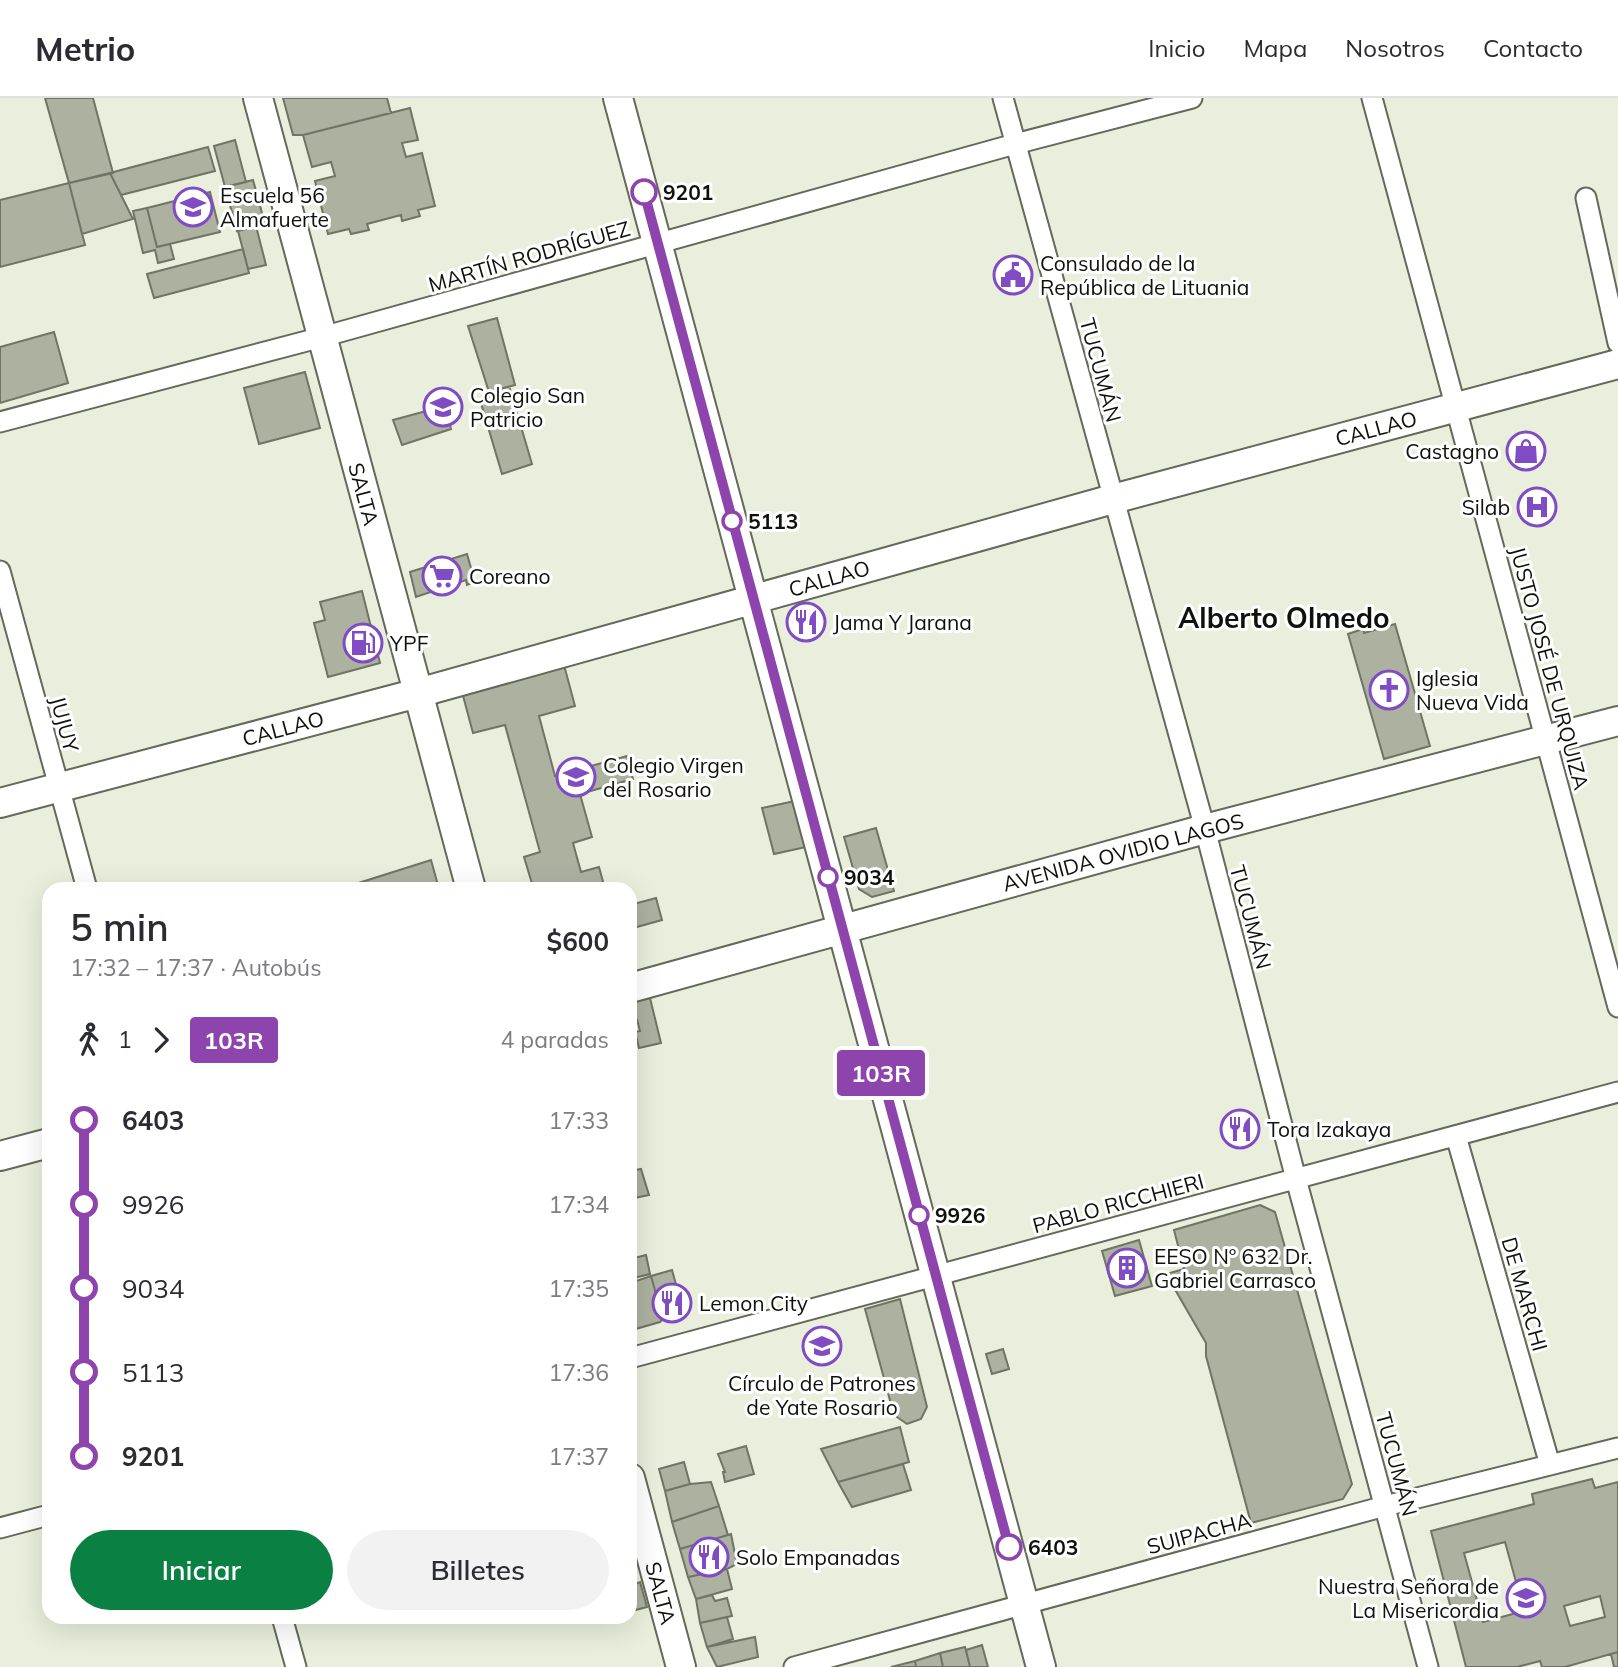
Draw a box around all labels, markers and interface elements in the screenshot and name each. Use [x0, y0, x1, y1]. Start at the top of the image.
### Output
text: Metrio [35, 28, 135, 69]
text: Inicio [1148, 33, 1205, 63]
text: Mapa [1243, 33, 1307, 63]
text: Nosotros [1345, 33, 1445, 63]
text: Contacto [1483, 33, 1583, 63]
marker: 9201 [631, 179, 657, 205]
place label: 9201 [663, 179, 713, 205]
place label: Escuela 56 Almafuerte [220, 182, 329, 232]
school or university icon: Escuela 56 Almafuerte [172, 186, 214, 228]
street label: MARTÍN RODRÍGUEZ [425, 215, 633, 297]
place label: Consulado de la República de Lituania [1040, 250, 1249, 300]
public building icon: Consulado de la República de Lituania [992, 254, 1034, 296]
street label: TUCUMÁN [1075, 315, 1127, 425]
place label: Colegio San Patricio [470, 382, 585, 432]
school or university icon: Colegio San Patricio [422, 386, 464, 428]
street label: CALLAO [1332, 405, 1420, 451]
shop icon: Castagno [1505, 430, 1547, 472]
place label: Castagno [1405, 438, 1499, 464]
street label: SALTA [343, 460, 385, 529]
hospital icon: Silab [1516, 486, 1558, 528]
place label: Silab [1462, 494, 1510, 520]
place label: 5113 [748, 508, 798, 534]
marker: 5113 [722, 511, 742, 531]
street label: JUSTO JOSÉ DE URQUIZA [1505, 544, 1595, 793]
street label: CALLAO [785, 554, 873, 602]
supermarket icon: Coreano [421, 555, 463, 597]
place label: Coreano [469, 563, 550, 589]
district label: Alberto Olmedo [1178, 600, 1390, 635]
restaurant icon: Jama Y Jarana [785, 601, 827, 643]
place label: Jama Y Jarana [833, 609, 972, 635]
fuel station icon: YPF [342, 622, 384, 664]
place label: YPF [389, 630, 429, 656]
place label: Iglesia Nueva Vida [1416, 665, 1529, 715]
church icon: Iglesia Nueva Vida [1368, 669, 1410, 711]
street label: JUJUY [45, 693, 85, 755]
street label: CALLAO [239, 705, 327, 751]
place label: Colegio Virgen del Rosario [603, 752, 744, 802]
school or university icon: Colegio Virgen del Rosario [555, 756, 597, 798]
street label: AVENIDA OVIDIO LAGOS [1000, 807, 1246, 897]
street label: TUCUMÁN [1225, 862, 1277, 972]
place label: 9034 [844, 864, 895, 890]
marker: 9034 [818, 867, 838, 887]
text: 5 min [70, 903, 169, 951]
text: $600 [547, 925, 609, 958]
text: 17:32 – 17:37 · Autobús [70, 953, 322, 982]
icon: walk [70, 1021, 108, 1059]
icon: forward [142, 1021, 180, 1059]
text: 1 [118, 1025, 132, 1054]
text: 103R [204, 1025, 264, 1055]
text: 4 paradas [501, 1025, 609, 1054]
line badge: 103R [832, 1050, 930, 1096]
text: 103R [851, 1058, 911, 1088]
text: 6403 [122, 1104, 184, 1137]
text: 17:33 [549, 1106, 609, 1135]
restaurant icon: Tora Izakaya [1219, 1108, 1261, 1150]
place label: Tora Izakaya [1267, 1116, 1391, 1142]
street label: PABLO RICCHIERI [1029, 1168, 1207, 1238]
text: 9926 [122, 1188, 184, 1221]
text: 17:34 [549, 1190, 609, 1219]
place label: 9926 [935, 1202, 985, 1228]
marker: 9926 [909, 1205, 929, 1225]
street label: DE MARCHI [1496, 1234, 1554, 1354]
place label: EESO Nº 632 Dr. Gabriel Carrasco [1154, 1243, 1316, 1293]
building icon: EESO Nº 632 Dr. Gabriel Carrasco [1106, 1247, 1148, 1289]
text: 9034 [122, 1272, 184, 1305]
text: 17:35 [549, 1274, 609, 1303]
restaurant icon: Lemon City [651, 1282, 693, 1324]
place label: Lemon City [699, 1290, 808, 1316]
school or university icon: Círculo de Patrones de Yate Rosario [801, 1325, 843, 1367]
text: 5113 [122, 1356, 184, 1389]
text: 17:36 [549, 1358, 609, 1387]
place label: Círculo de Patrones de Yate Rosario [728, 1370, 916, 1420]
street label: TUCUMÁN [1371, 1409, 1423, 1519]
text: 9201 [122, 1440, 184, 1473]
text: 17:37 [549, 1442, 609, 1471]
street label: SUIPACHA [1144, 1506, 1255, 1559]
button: Iniciar [70, 1530, 333, 1610]
button: Billetes [347, 1530, 609, 1610]
marker: 6403 [996, 1534, 1022, 1560]
place label: 6403 [1028, 1534, 1078, 1560]
restaurant icon: Solo Empanadas [688, 1536, 730, 1578]
place label: Solo Empanadas [736, 1544, 900, 1570]
street label: SALTA [640, 1559, 682, 1628]
place label: Nuestra Señora de La Misericordia [1318, 1573, 1499, 1623]
school or university icon: Nuestra Señora de La Misericordia [1505, 1577, 1547, 1619]

